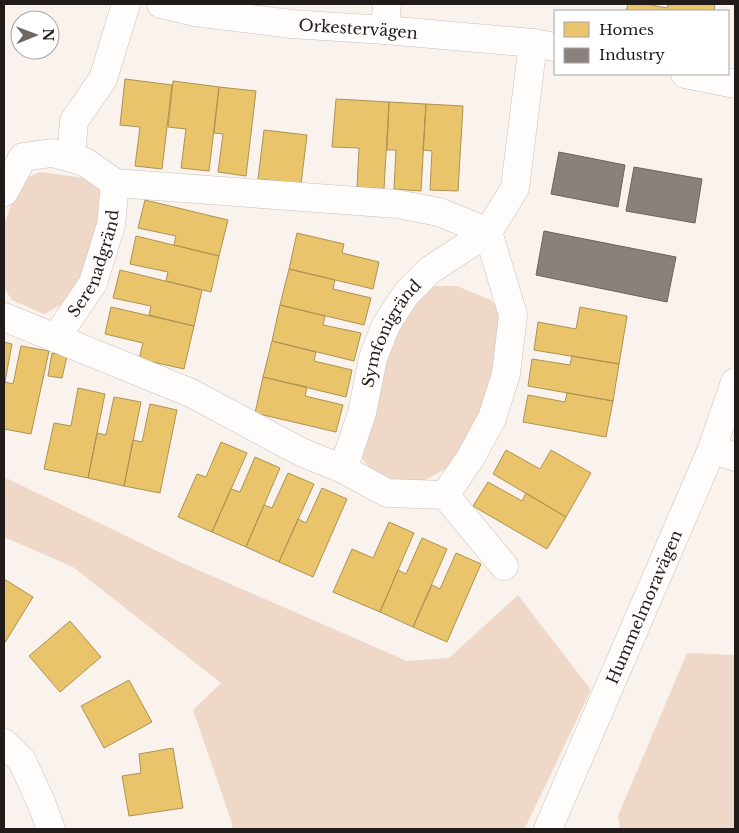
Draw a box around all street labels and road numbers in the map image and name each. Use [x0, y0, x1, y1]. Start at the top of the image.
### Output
street label: Orkestervägen [298, 14, 419, 43]
street label: Serenadgränd [63, 209, 122, 321]
street label: Symfonigränd [357, 275, 425, 389]
street label: Hummelmoravägen [602, 527, 686, 687]

